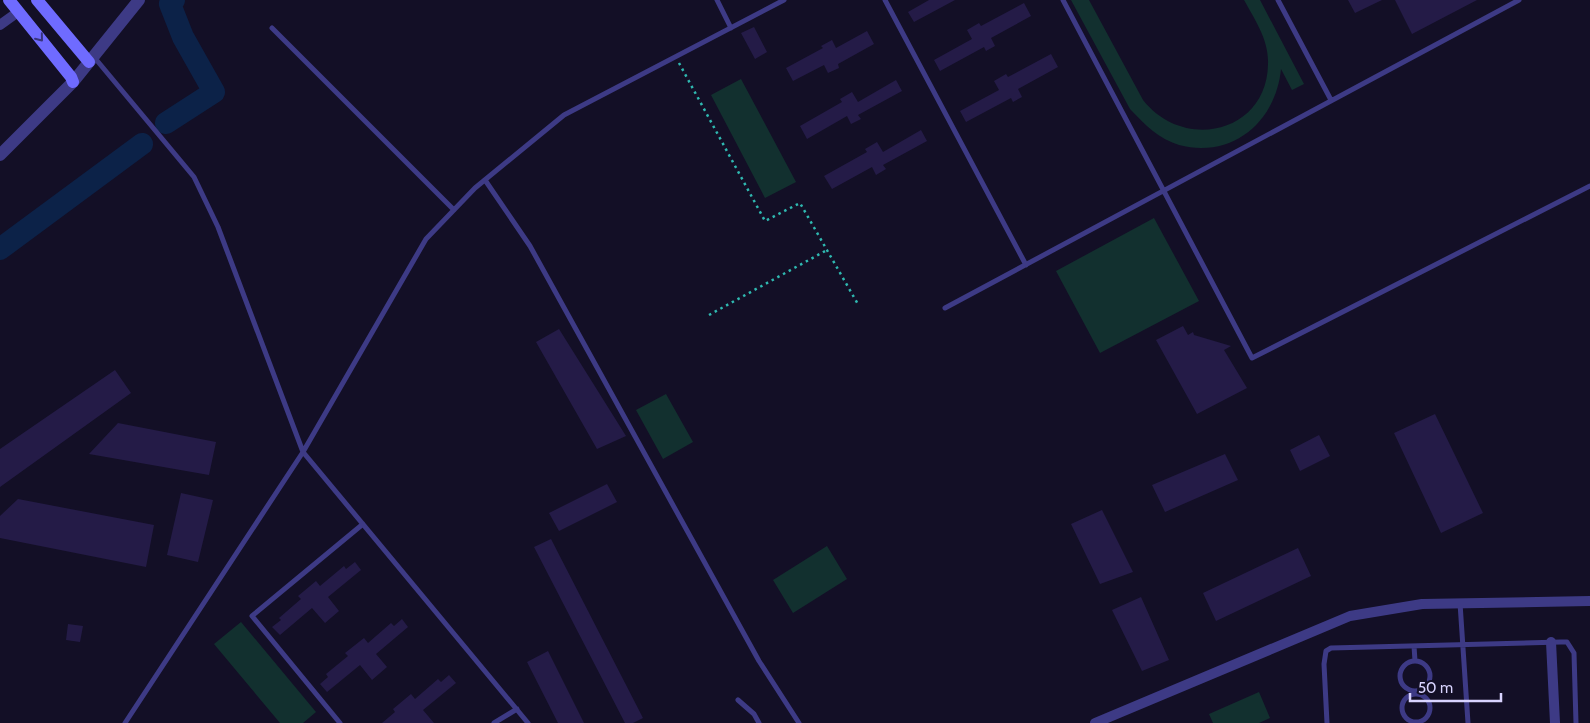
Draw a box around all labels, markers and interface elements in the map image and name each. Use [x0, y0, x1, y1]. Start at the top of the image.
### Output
one-way arrow [34, 32, 42, 41]
scale bar [1410, 670, 1501, 702]
text: 50 m [1418, 679, 1453, 697]

